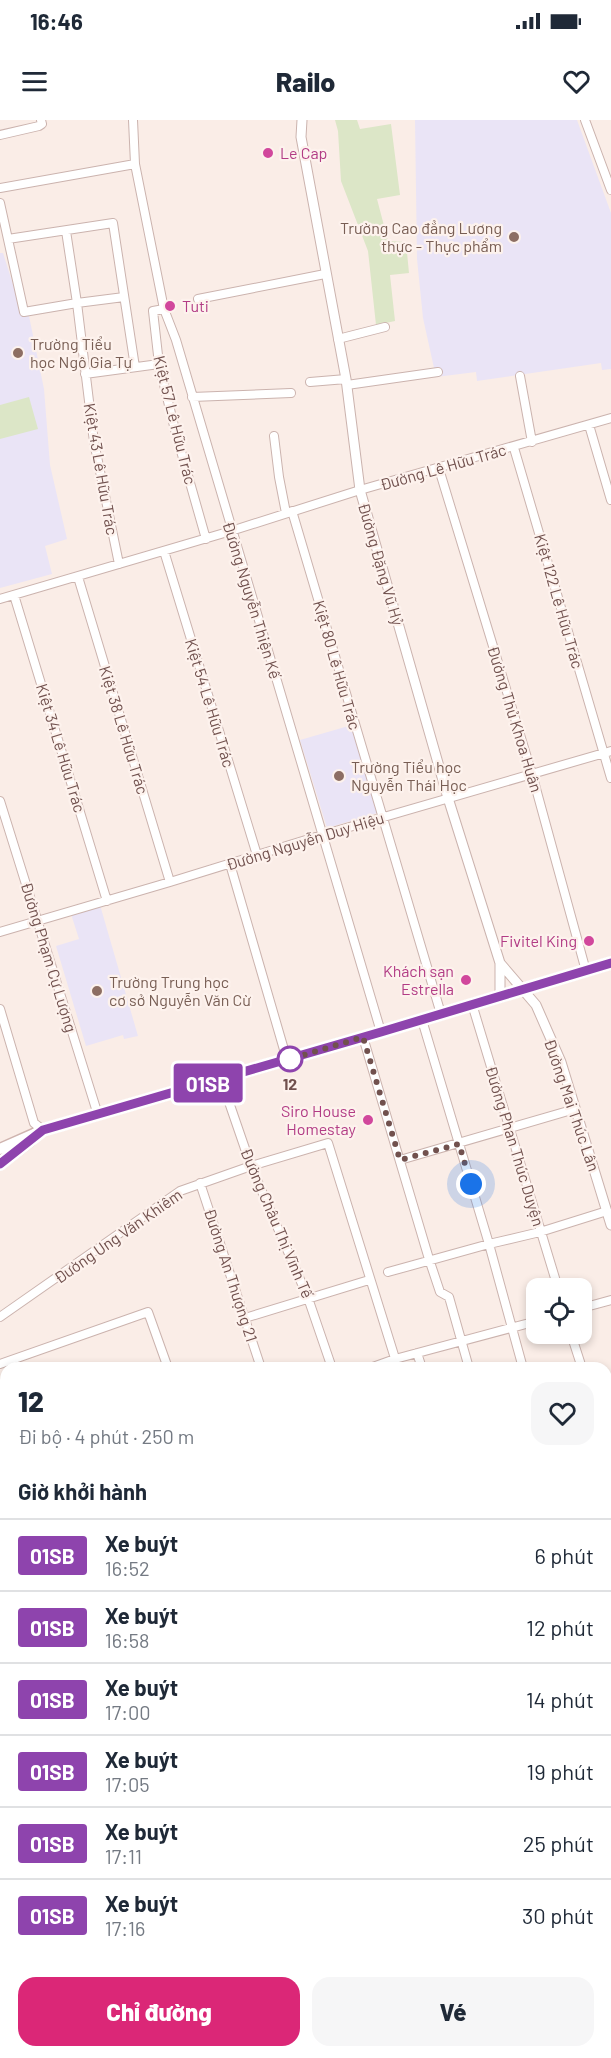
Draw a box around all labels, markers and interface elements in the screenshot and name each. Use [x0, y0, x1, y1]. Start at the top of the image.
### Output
text: 16:46 [30, 8, 83, 34]
icon: menu [18, 65, 51, 98]
text: Railo [276, 65, 335, 97]
icon: heart [560, 65, 593, 98]
place label: Le Cap [280, 143, 327, 162]
marker: Le Cap [261, 146, 275, 160]
place label: Trường Cao đẳng Lương thực - Thực phẩm [340, 218, 502, 255]
marker: Trường Cao đẳng Lương thực - Thực phẩm [507, 230, 521, 244]
place label: Tuti [182, 296, 209, 315]
marker: Tuti [163, 299, 177, 313]
place label: Trường Tiểu học Ngô Gia Tự [30, 334, 132, 371]
marker: Trường Tiểu học Ngô Gia Tự [11, 346, 25, 360]
street label: Kiệt 57 Lê Hữu Trác [150, 353, 201, 486]
street label: Kiệt 43 Lê Hữu Trác [81, 401, 122, 536]
street label: Đường Lê Hữu Trác [378, 439, 508, 494]
street label: Đường Đặng Vũ Hỷ [355, 500, 408, 628]
street label: Đường Nguyễn Thiện Kế [219, 519, 286, 681]
street label: Kiệt 122 Lê Hữu Trác [531, 531, 588, 670]
street label: Kiệt 80 Lê Hữu Trác [310, 598, 365, 732]
street label: Kiệt 54 Lê Hữu Trác [182, 636, 239, 770]
street label: Đường Thủ Khoa Huân [484, 643, 547, 794]
street label: Kiệt 38 Lê Hữu Trác [96, 663, 153, 796]
street label: Kiệt 34 Lê Hữu Trác [33, 681, 90, 815]
place label: Trường Tiểu học Nguyễn Thái Học [351, 757, 467, 794]
marker: Trường Tiểu học Nguyễn Thái Học [332, 769, 346, 783]
street label: Đường Nguyễn Duy Hiệu [224, 807, 386, 874]
street label: Đường Phạm Cự Lượng [18, 879, 81, 1034]
place label: Fivitel King [500, 931, 577, 950]
marker: Fivitel King [582, 934, 596, 948]
place label: Khách sạn Estrella [383, 961, 454, 998]
place label: Trường Trung học cơ sở Nguyễn Văn Cừ [109, 972, 251, 1009]
marker: Khách sạn Estrella [459, 973, 473, 987]
marker: Trường Trung học cơ sở Nguyễn Văn Cừ [90, 984, 104, 998]
street label: Đường Mai Thúc Lân [541, 1036, 604, 1174]
marker: 12 [277, 1046, 303, 1072]
street label: Đường Phan Thúc Duyện [482, 1063, 549, 1228]
line badge: 01SB [166, 1064, 250, 1102]
text: 01SB [186, 1071, 230, 1096]
place label: 12 [283, 1074, 297, 1093]
place label: Siro House Homestay [281, 1101, 357, 1138]
marker: Siro House Homestay [361, 1113, 375, 1127]
street label: Đường Châu Thị Vĩnh Tế [237, 1145, 318, 1301]
your location [456, 1169, 486, 1199]
street label: Đường Ung Văn Khiêm [50, 1184, 185, 1287]
street label: Đường An Thượng 21 [201, 1206, 262, 1344]
map controls [526, 1278, 592, 1344]
button: locate [526, 1278, 592, 1344]
button: heart [531, 1382, 594, 1445]
text: 12 [18, 1384, 44, 1418]
text: Đi bộ · 4 phút · 250 m [18, 1424, 194, 1448]
text: Giờ khởi hành [18, 1478, 147, 1504]
text: Xe buýt [105, 1530, 178, 1556]
text: 6 phút [534, 1542, 594, 1568]
text: 01SB [30, 1543, 75, 1568]
text: 16:52 [105, 1556, 150, 1580]
text: Xe buýt [105, 1602, 178, 1628]
text: 12 phút [526, 1614, 594, 1640]
text: 01SB [30, 1615, 75, 1640]
text: 16:58 [105, 1628, 149, 1652]
text: Xe buýt [105, 1674, 178, 1700]
text: 14 phút [526, 1686, 594, 1712]
text: 01SB [30, 1687, 75, 1712]
text: 17:00 [105, 1700, 151, 1724]
text: Xe buýt [105, 1746, 178, 1772]
text: 19 phút [527, 1758, 594, 1784]
text: 01SB [30, 1759, 75, 1784]
text: 17:05 [105, 1772, 150, 1796]
text: Xe buýt [105, 1818, 178, 1844]
text: 25 phút [523, 1830, 594, 1856]
text: 01SB [30, 1831, 75, 1856]
text: 17:11 [105, 1844, 142, 1868]
text: Xe buýt [105, 1890, 178, 1916]
text: 30 phút [522, 1902, 594, 1928]
text: 01SB [30, 1903, 75, 1928]
text: 17:16 [105, 1916, 145, 1940]
button: Chỉ đường [18, 1977, 300, 2046]
button: Vé [312, 1977, 594, 2046]

